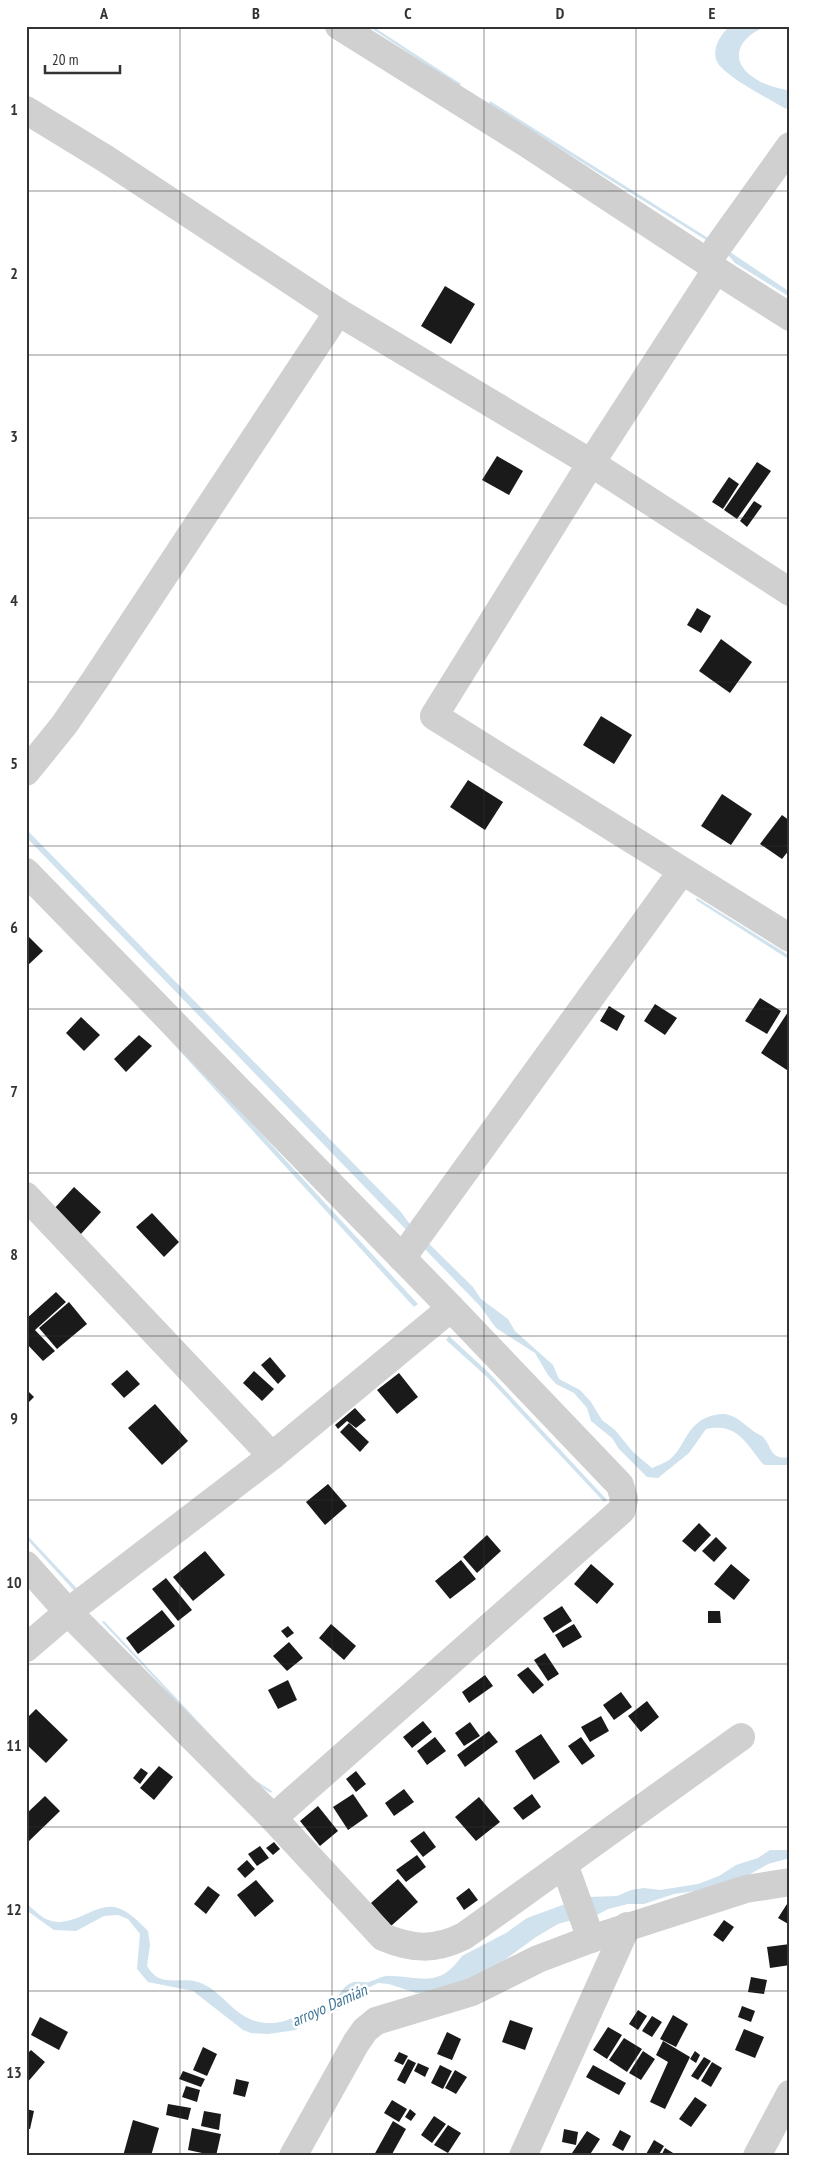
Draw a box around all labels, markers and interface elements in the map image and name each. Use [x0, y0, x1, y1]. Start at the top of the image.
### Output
text: A [99, 3, 109, 23]
text: B [252, 3, 260, 23]
text: C [404, 3, 412, 23]
text: D [556, 3, 565, 23]
text: E [709, 3, 716, 23]
scale bar [45, 42, 120, 74]
text: 20 m [52, 50, 78, 69]
text: 1 [10, 99, 18, 119]
text: 2 [10, 263, 18, 283]
text: 3 [10, 426, 18, 446]
text: 4 [10, 590, 18, 610]
text: 5 [10, 753, 18, 773]
text: 6 [10, 917, 18, 937]
text: 7 [10, 1081, 18, 1101]
text: 8 [10, 1244, 18, 1264]
text: 9 [10, 1408, 18, 1428]
text: 10 [6, 1572, 22, 1592]
text: 11 [6, 1735, 22, 1755]
text: 12 [6, 1899, 22, 1919]
water label: arroyo Damián [288, 1979, 371, 2030]
text: 13 [6, 2062, 22, 2082]

